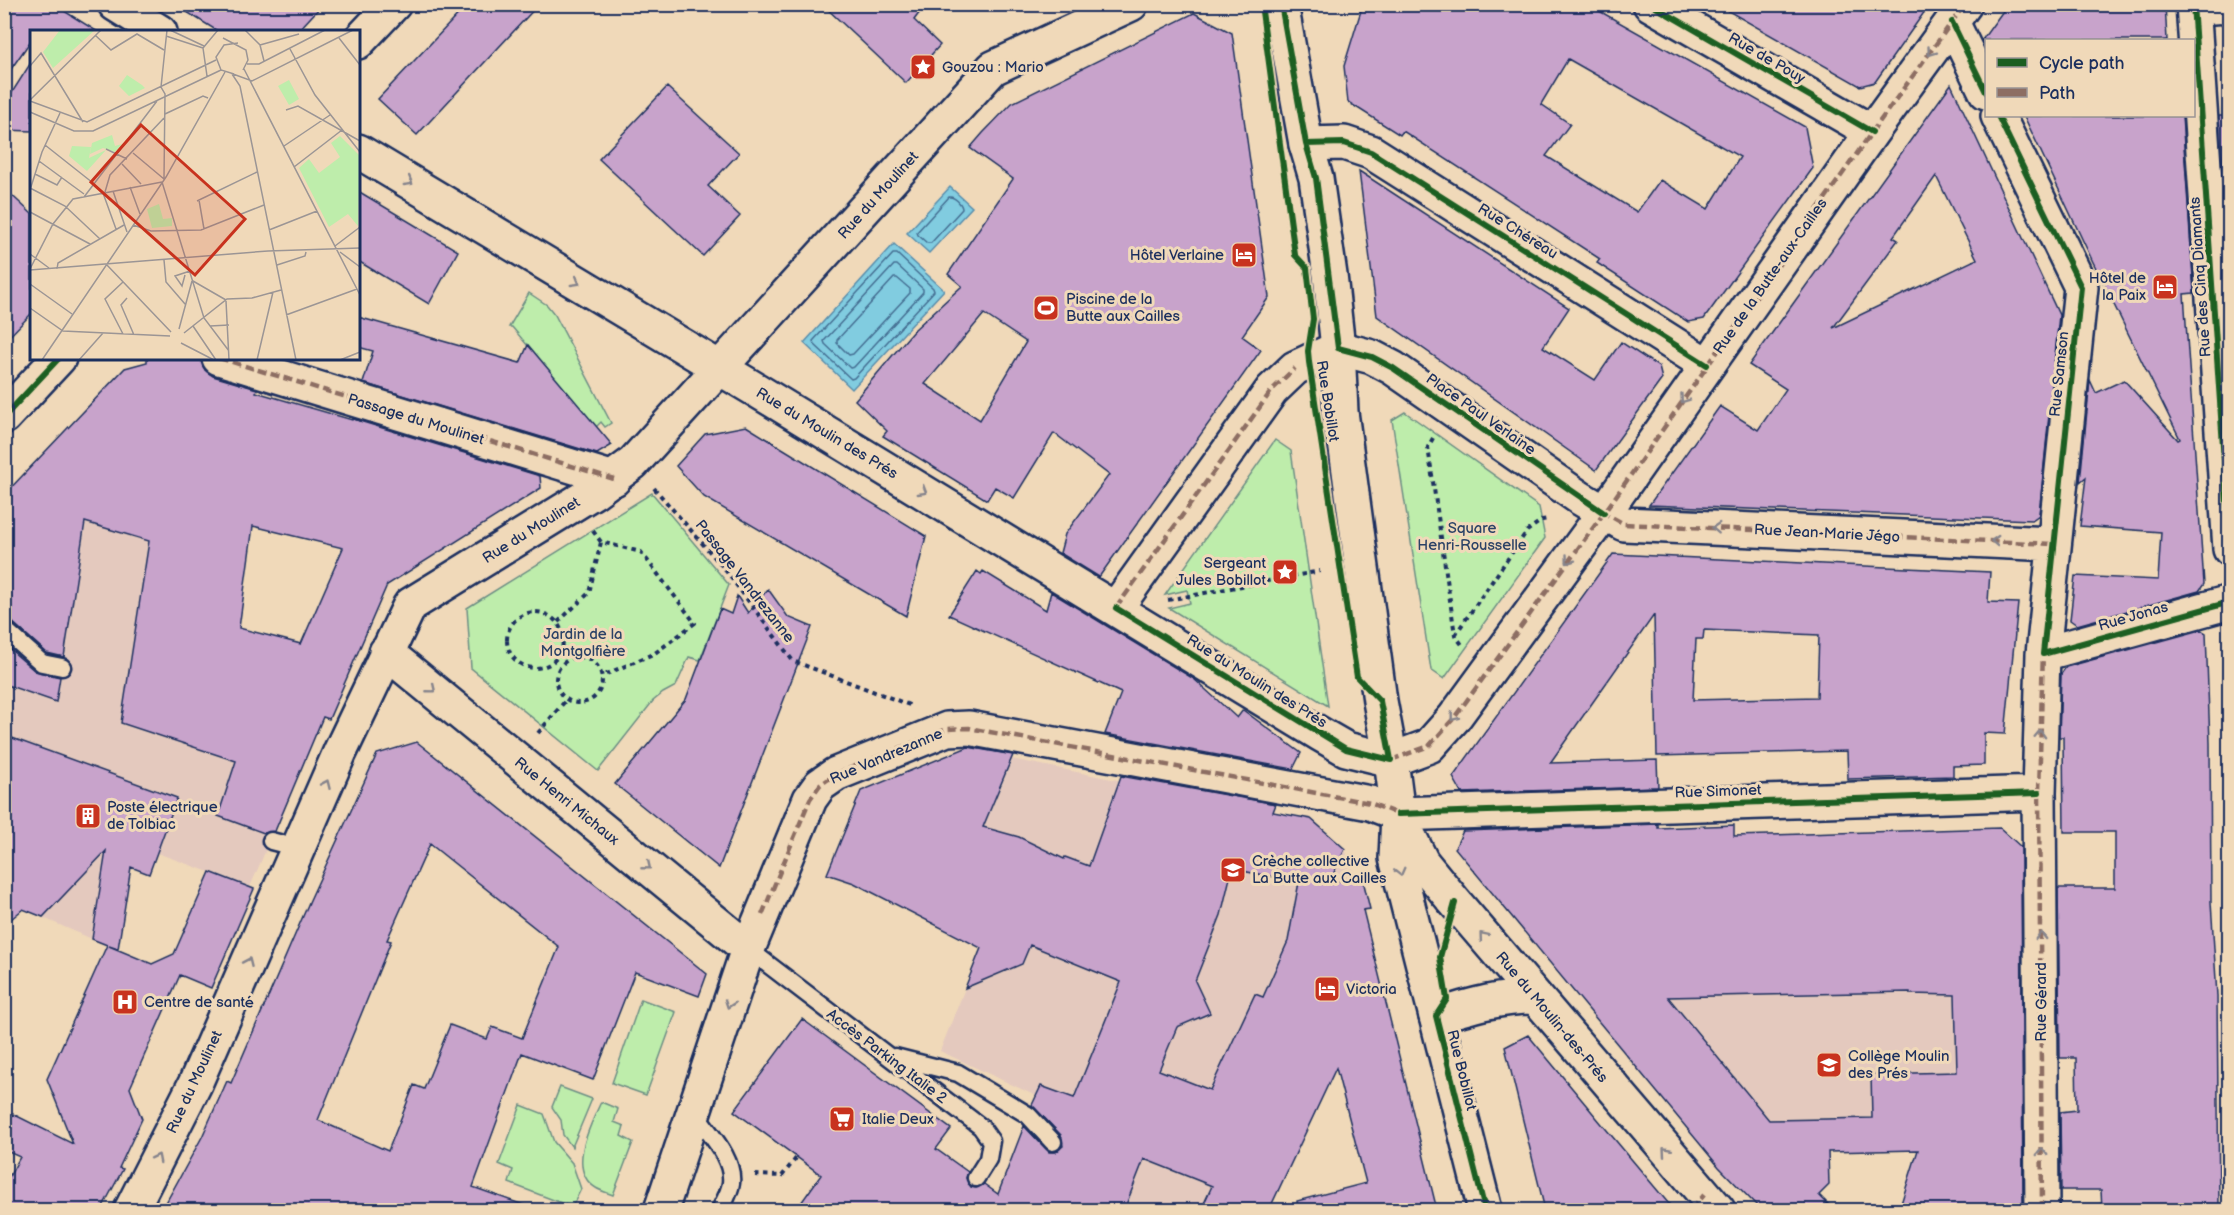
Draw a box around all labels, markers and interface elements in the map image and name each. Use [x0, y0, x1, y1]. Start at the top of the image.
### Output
street label: Rue de Pouy [1725, 29, 1809, 88]
inset map [30, 30, 360, 360]
legend [1985, 39, 2195, 117]
one-way arrow [1927, 45, 1938, 56]
place icon: Gouzou : Mario [908, 52, 938, 82]
text: Cycle path [2039, 53, 2125, 74]
place label: Gouzou : Mario [942, 58, 1044, 77]
text: Path [2039, 83, 2075, 104]
street label: Rue du Moulinet [834, 147, 923, 243]
one-way arrow [403, 174, 413, 186]
street label: Rue de la Butte-aux-Cailles [1709, 194, 1832, 358]
street label: Rue des Cinq Diamants [2185, 196, 2216, 358]
street label: Rue Chéreau [1474, 199, 1561, 264]
hotel icon: Hôtel Verlaine [1229, 240, 1259, 270]
place label: Hôtel Verlaine [1130, 246, 1224, 265]
place label: Hôtel de la Paix [2089, 269, 2146, 305]
hotel icon: Hôtel de la Paix [2150, 272, 2180, 302]
one-way arrow [570, 275, 580, 286]
place label: Piscine de la Butte aux Cailles [1066, 290, 1180, 326]
sports icon: Piscine de la Butte aux Cailles [1031, 293, 1061, 323]
street label: Rue Samson [2046, 330, 2073, 418]
street label: Rue Bobillot [1312, 359, 1343, 444]
street label: Place Paul Verlaine [1422, 369, 1539, 459]
street label: Rue du Moulin des Prés [752, 384, 902, 484]
street label: Passage du Moulinet [345, 390, 487, 449]
one-way arrow [1680, 392, 1691, 403]
one-way arrow [917, 483, 927, 495]
street label: Rue du Moulinet [479, 493, 584, 568]
street label: Passage Vandrezanne [691, 516, 799, 647]
park label: Square Henri-Rousselle [1417, 519, 1527, 555]
street label: Rue Jean-Marie Jégo [1753, 520, 1901, 547]
one-way arrow [1711, 521, 1720, 534]
one-way arrow [1990, 535, 1999, 548]
place label: Sergeant Jules Bobillot [1176, 554, 1266, 590]
one-way arrow [1565, 554, 1576, 565]
place icon: Sergeant Jules Bobillot [1270, 557, 1300, 587]
street label: Rue Jonas [2096, 597, 2171, 635]
park label: Jardin de la Montgolfière [541, 625, 626, 661]
street label: Rue du Moulin des Prés [1183, 630, 1331, 733]
one-way arrow [425, 682, 436, 693]
one-way arrow [1450, 711, 1461, 722]
street label: Rue Vandrezanne [827, 724, 945, 789]
one-way arrow [2034, 730, 2047, 739]
street label: Rue Henri Michaux [510, 753, 623, 850]
one-way arrow [319, 779, 331, 790]
street label: Rue Simonet [1674, 780, 1762, 803]
place label: Poste électrique de Tolbiac [107, 798, 218, 834]
building icon: Poste électrique de Tolbiac [73, 801, 103, 831]
place label: Crèche collective La Butte aux Cailles [1252, 852, 1387, 888]
school or university icon: Crèche collective La Butte aux Cailles [1218, 855, 1248, 885]
one-way arrow [640, 859, 651, 870]
one-way arrow [1392, 867, 1405, 877]
one-way arrow [1479, 932, 1490, 943]
one-way arrow [2035, 932, 2047, 941]
street label: Rue du Moulin-des-Prés [1491, 948, 1612, 1087]
one-way arrow [241, 958, 253, 969]
street label: Rue Gérard [2032, 962, 2051, 1042]
hotel icon: Victoria [1312, 974, 1342, 1004]
place label: Victoria [1346, 980, 1397, 999]
hospital icon: Centre de santé [110, 987, 140, 1017]
place label: Centre de santé [144, 993, 254, 1012]
one-way arrow [724, 998, 737, 1009]
street label: Accès Parking Italie 2 [823, 1005, 951, 1108]
street label: Rue du Moulinet [162, 1027, 227, 1137]
street label: Rue Bobillot [1442, 1028, 1481, 1113]
place label: Collège Moulin des Prés [1848, 1047, 1949, 1083]
school or university icon: Collège Moulin des Prés [1814, 1050, 1844, 1080]
supermarket icon: Italie Deux [827, 1104, 857, 1134]
place label: Italie Deux [862, 1110, 934, 1129]
one-way arrow [1662, 1147, 1673, 1158]
one-way arrow [2036, 1148, 2048, 1157]
one-way arrow [150, 1154, 162, 1165]

